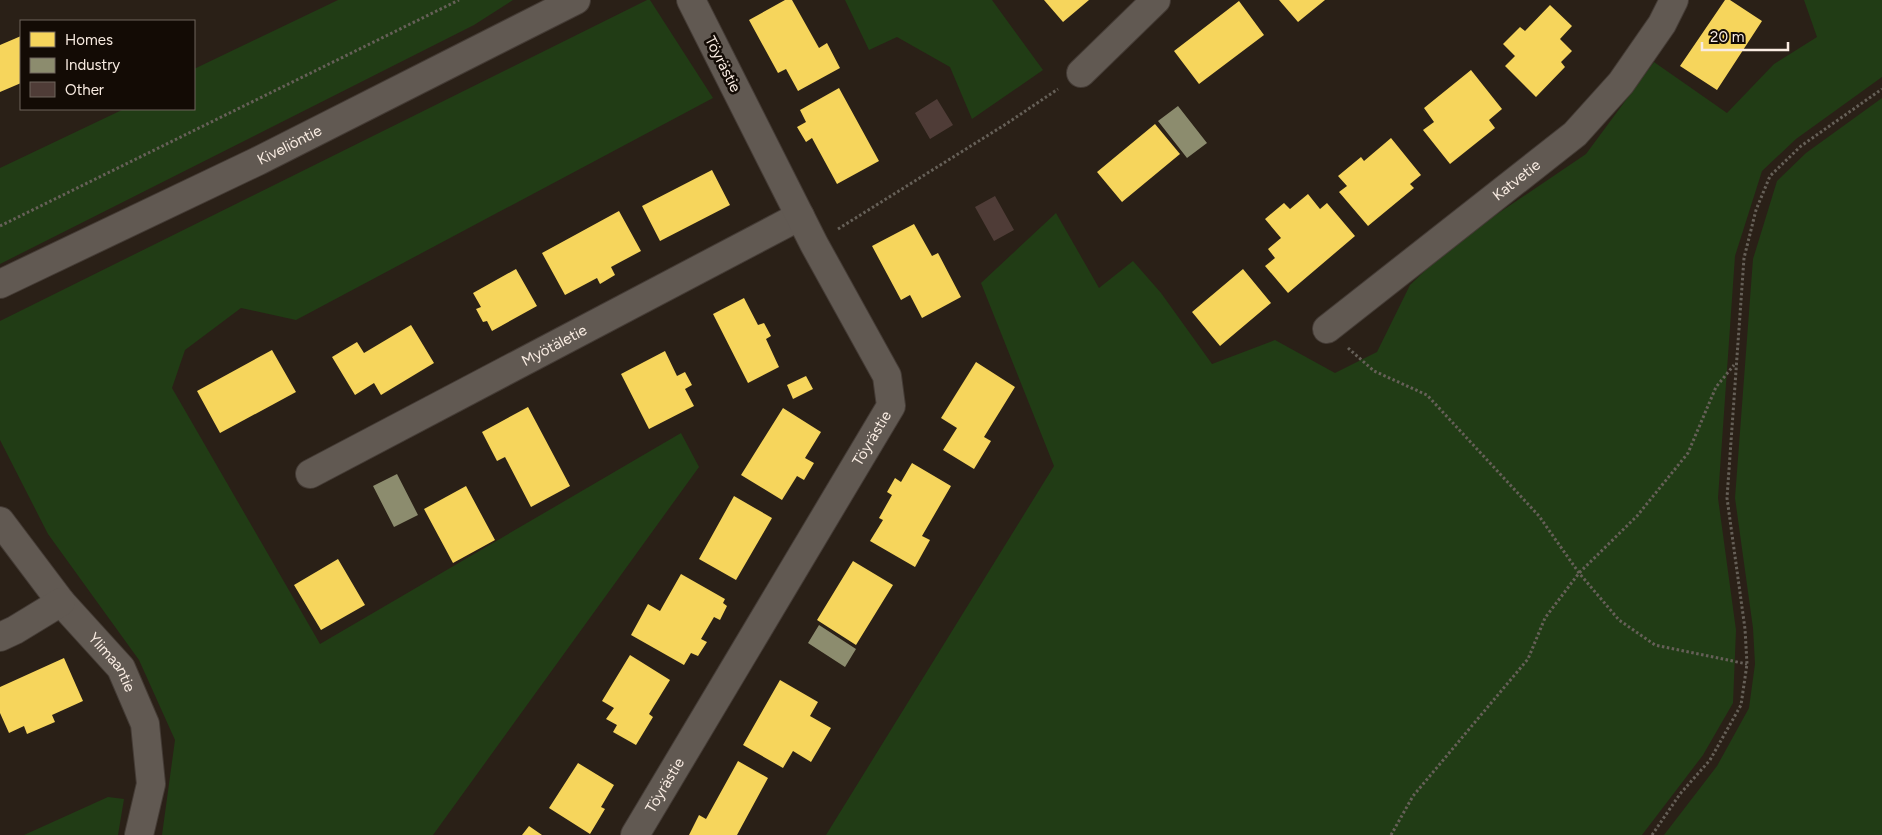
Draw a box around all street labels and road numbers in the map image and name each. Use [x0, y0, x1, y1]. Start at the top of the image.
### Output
street label: Töyrästie [701, 33, 745, 95]
street label: Kiveliöntie [254, 121, 325, 169]
street label: Katvetie [1489, 156, 1544, 204]
street label: Myötäletie [518, 321, 590, 370]
street label: Töyrästie [848, 408, 895, 469]
street label: Ylimaantie [84, 629, 139, 695]
street label: Töyrästie [641, 754, 688, 816]

